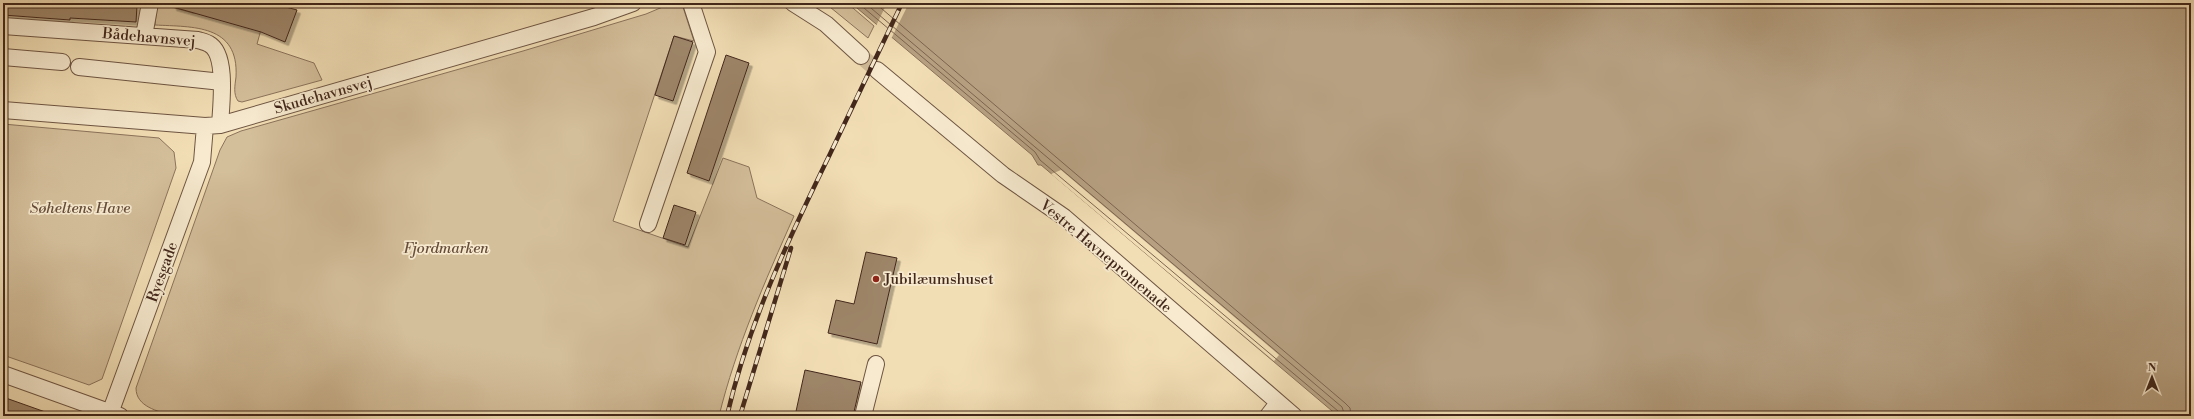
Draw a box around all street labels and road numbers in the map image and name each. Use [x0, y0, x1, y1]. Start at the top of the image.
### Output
street label: Bådehavnsvej [100, 24, 196, 51]
street label: Skudehavnsvej [272, 72, 374, 119]
street label: Vestre Havnepromenade [1035, 195, 1175, 317]
street label: Ryesgade [143, 239, 182, 305]

